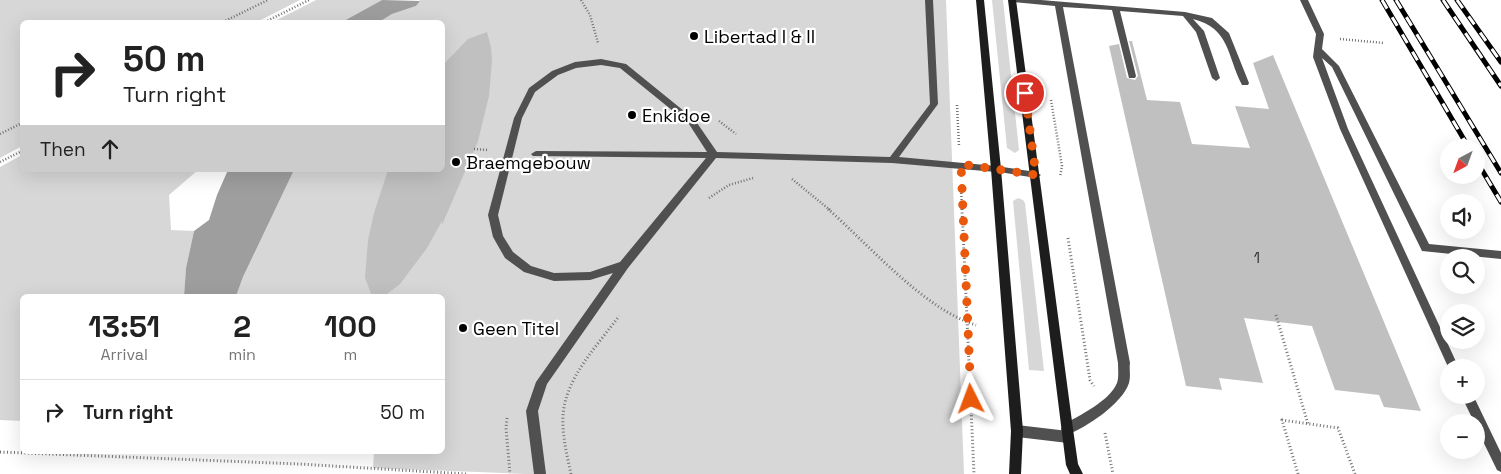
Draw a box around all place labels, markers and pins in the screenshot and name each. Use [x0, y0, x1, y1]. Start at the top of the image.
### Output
place label: Libertad I & II [704, 25, 815, 48]
marker: Libertad I & II [688, 30, 700, 42]
pin [1004, 72, 1046, 114]
place label: Enkidoe [642, 104, 711, 127]
marker: Enkidoe [626, 109, 638, 121]
place label: Braemgebouw [466, 151, 591, 174]
marker: Braemgebouw [450, 156, 462, 168]
place label: Geen Titel [473, 317, 559, 340]
marker: Geen Titel [457, 322, 469, 334]

